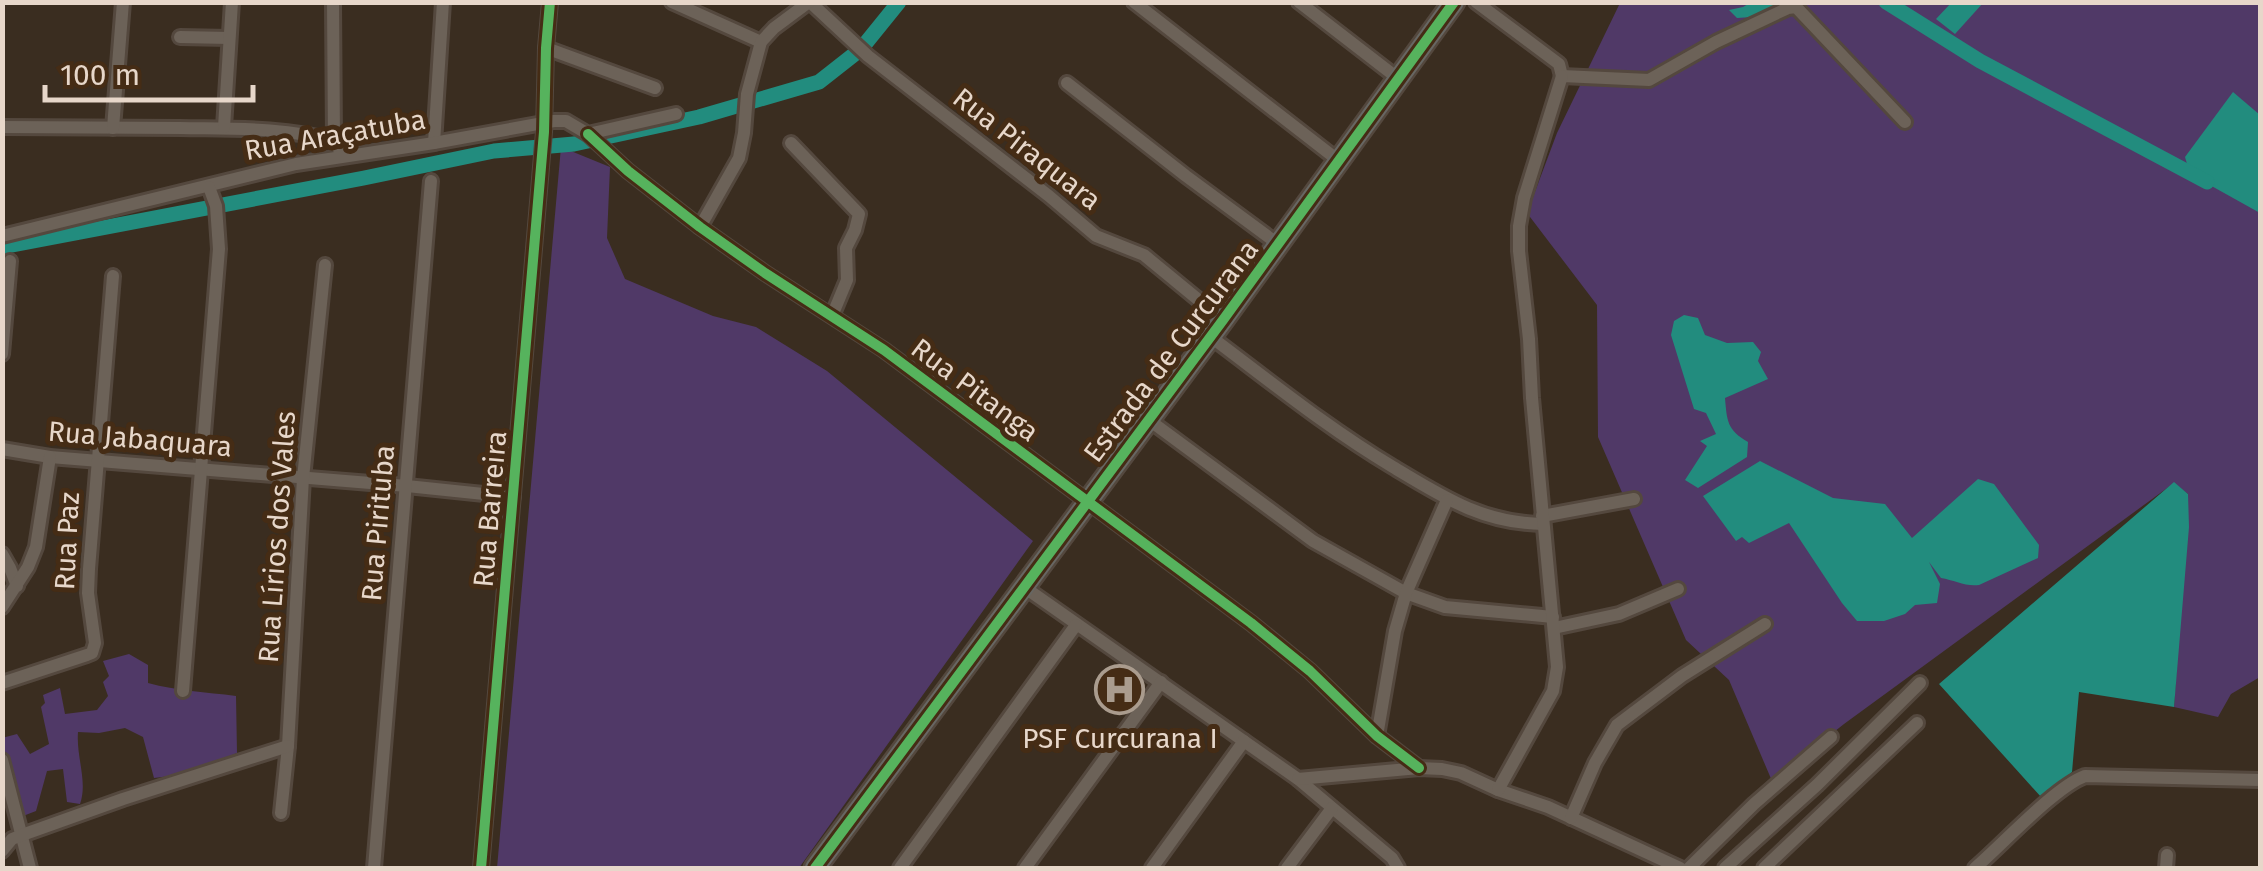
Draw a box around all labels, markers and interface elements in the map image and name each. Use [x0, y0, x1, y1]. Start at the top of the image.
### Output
scale bar [45, 40, 252, 102]
text: 100 m [60, 57, 140, 93]
street label: Rua Piraquara [947, 81, 1107, 217]
street label: Rua Araçatuba [242, 103, 428, 167]
street label: Estrada de Curcurana [1077, 233, 1265, 469]
street label: Rua Pitanga [905, 331, 1045, 449]
street label: Rua Lírios dos Vales [252, 410, 302, 664]
street label: Rua Jabaquara [47, 415, 233, 463]
street label: Rua Barreira [467, 429, 513, 589]
street label: Rua Pirituba [355, 443, 401, 603]
street label: Rua Paz [48, 491, 86, 591]
hospital icon: PSF Curcurana I [1094, 664, 1146, 716]
place label: PSF Curcurana I [1022, 722, 1218, 755]

